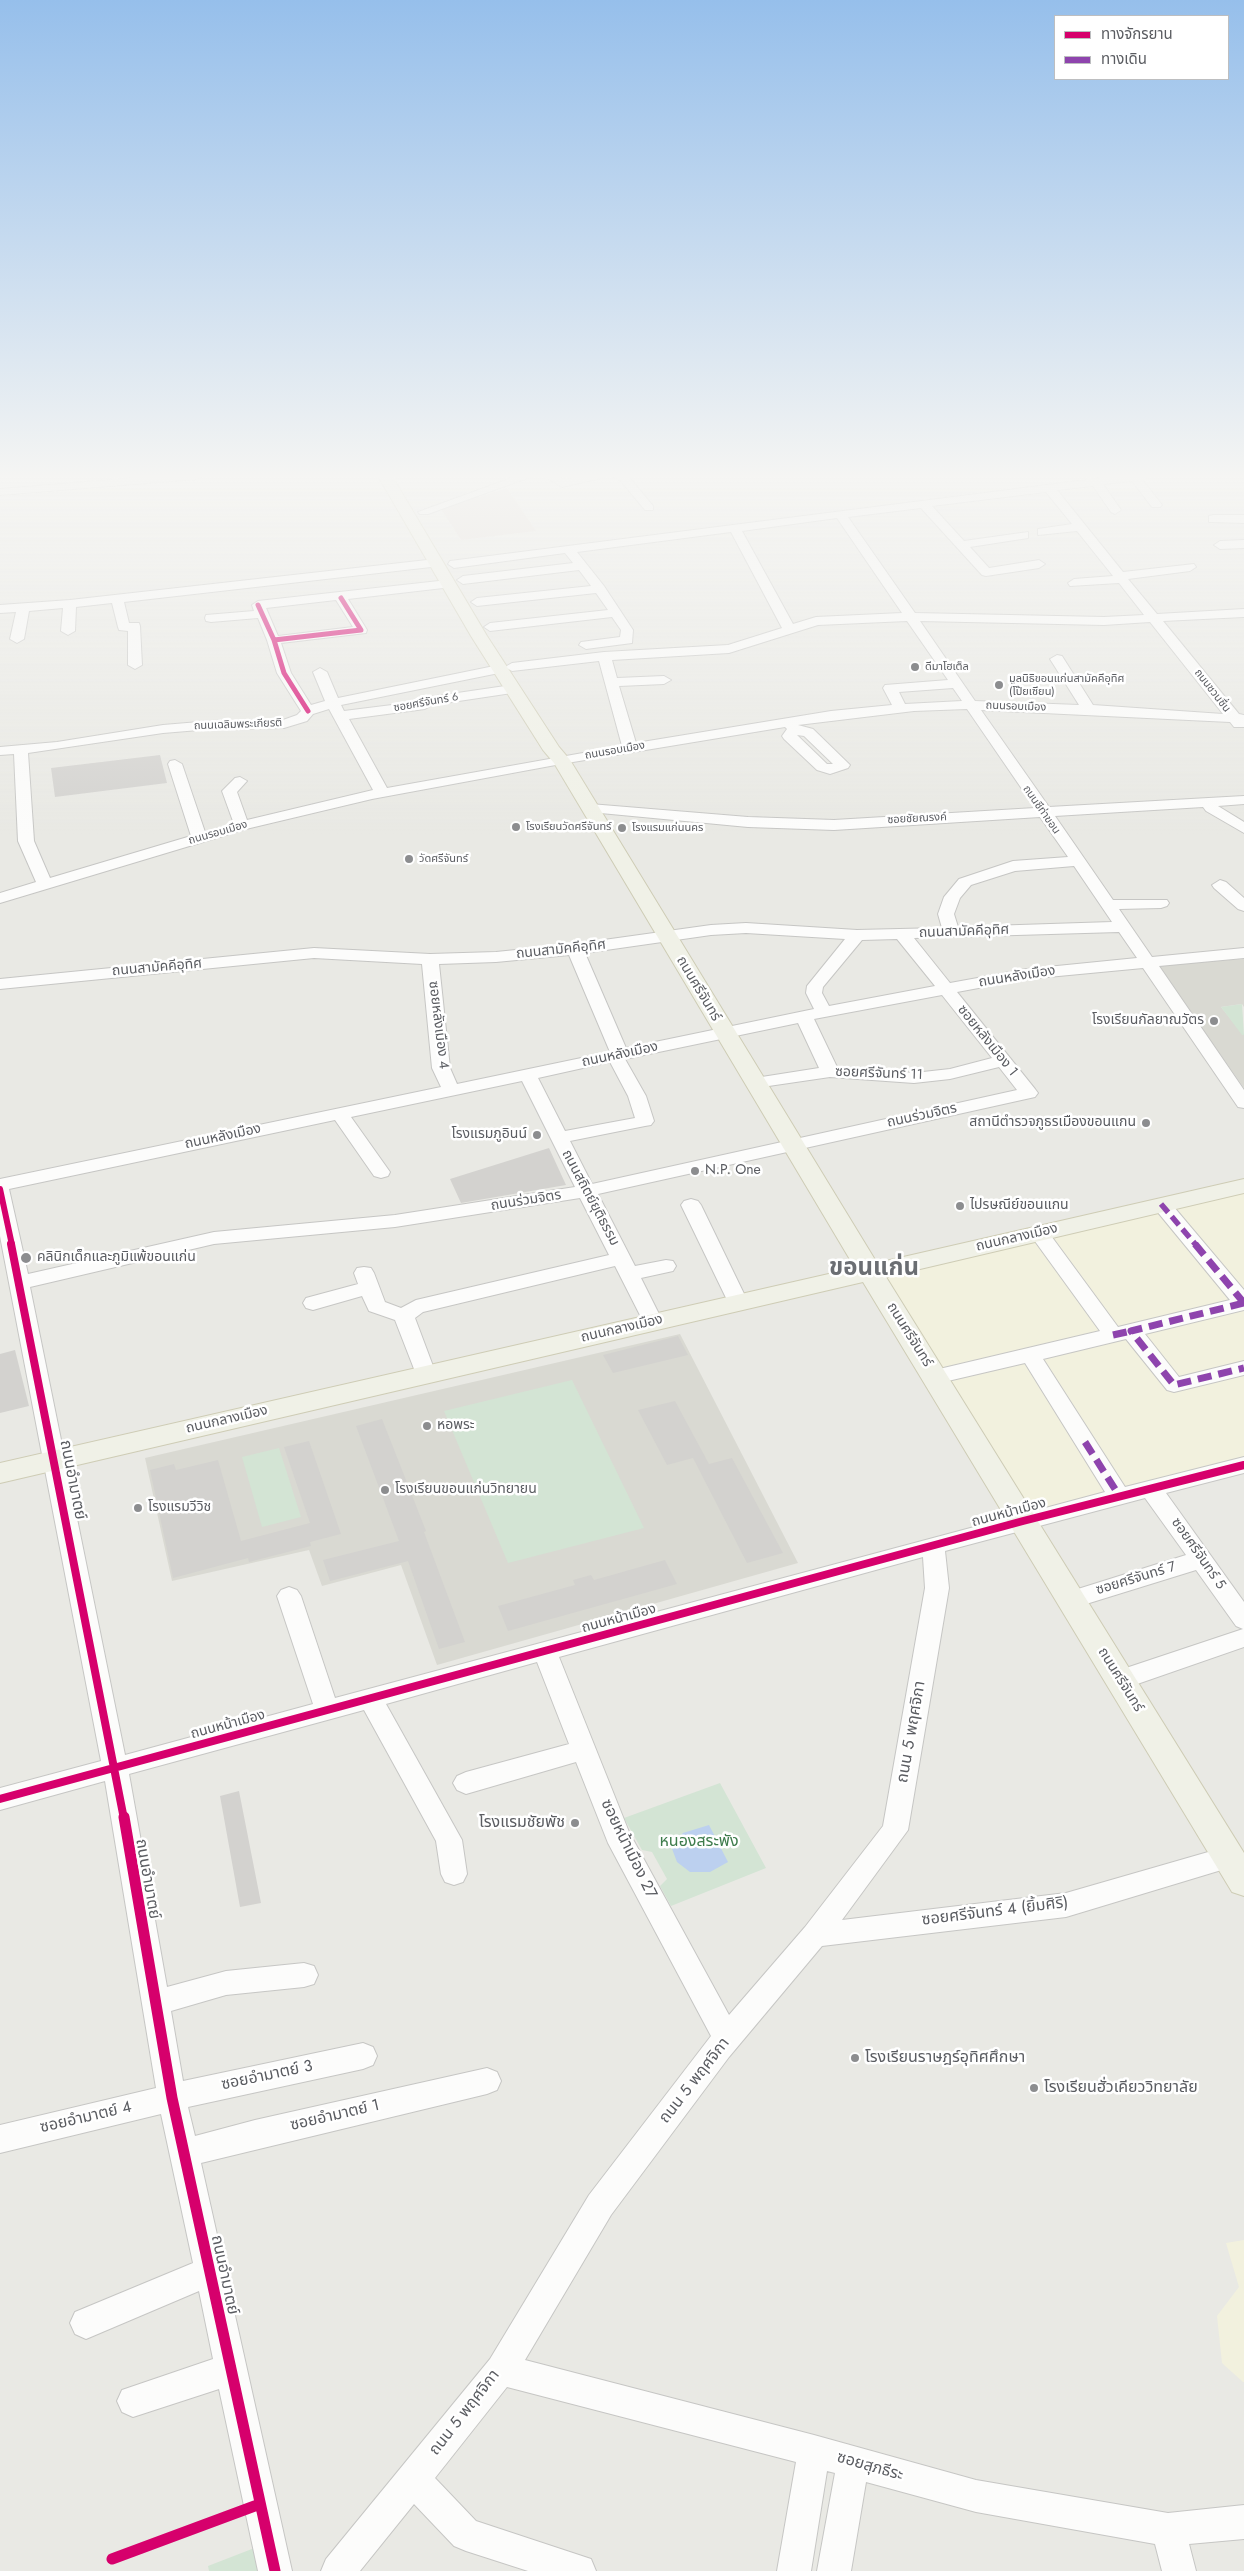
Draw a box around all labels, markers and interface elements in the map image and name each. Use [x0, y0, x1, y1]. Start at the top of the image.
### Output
legend [1054, 15, 1229, 80]
text: ทางจักรยาน [1101, 23, 1173, 45]
text: ทางเดิน [1101, 48, 1147, 70]
place label: ดีมาโฮเต็ล [925, 660, 969, 674]
marker: ดีมาโฮเต็ล [909, 661, 921, 673]
street label: ถนนชวนชื่น [1191, 667, 1233, 715]
place label: มูลนิธิขอนแก่นสามัคคีอุทิศ (โป๊ยเซียน) [1009, 672, 1124, 698]
marker: มูลนิธิขอนแก่นสามัคคีอุทิศ (โป๊ยเซียน) [993, 679, 1005, 691]
street label: ซอยศรีจันทร์ 6 [393, 691, 459, 715]
street label: ถนนรอบเมือง [985, 699, 1047, 715]
street label: ถนนเฉลิมพระเกียรติ [194, 717, 282, 733]
street label: ถนนรอบเมือง [584, 739, 646, 763]
street label: ถนนชีท่าขอน [1019, 783, 1063, 837]
street label: ซอยชัยณรงค์ [887, 811, 947, 827]
street label: ถนนรอบเมือง [187, 818, 249, 848]
place label: โรงเรียนวัดศรีจันทร์ [526, 820, 611, 834]
marker: โรงเรียนวัดศรีจันทร์ [510, 821, 522, 833]
place label: โรงแรมแก่นนคร [632, 821, 703, 835]
marker: โรงแรมแก่นนคร [616, 822, 628, 834]
place label: วัดศรีจันทร์ [419, 852, 468, 866]
marker: วัดศรีจันทร์ [403, 853, 415, 865]
street label: ถนนสามัคคีอุทิศ [919, 922, 1009, 942]
street label: ถนนสามัคคีอุทิศ [515, 937, 607, 963]
street label: ถนนศรีจันทร์ [672, 954, 724, 1024]
street label: ถนนสามัคคีอุทิศ [111, 956, 203, 980]
street label: ถนนหลังเมือง [977, 963, 1057, 991]
street label: ซอยหลังเมือง 4 [424, 980, 452, 1070]
street label: ซอยหลังเมือง 1 [953, 1002, 1021, 1080]
place label: โรงเรียนกัลยาณวัตร [1092, 1013, 1204, 1029]
marker: โรงเรียนกัลยาณวัตร [1208, 1015, 1220, 1027]
street label: ถนนหลังเมือง [580, 1039, 660, 1071]
street label: ซอยศรีจันทร์ 11 [835, 1064, 923, 1084]
street label: ถนนร่วมจิตร [885, 1100, 959, 1132]
place label: สถานีตำรวจภูธรเมืองขอนแกน [969, 1115, 1136, 1131]
marker: สถานีตำรวจภูธรเมืองขอนแกน [1140, 1117, 1152, 1129]
street label: ถนนหลังเมือง [183, 1121, 263, 1153]
place label: โรงแรมภูอินน์ [452, 1127, 527, 1143]
marker: โรงแรมภูอินน์ [531, 1129, 543, 1141]
street label: ถนนสถิตย์ยุติธรรม [558, 1147, 622, 1249]
place label: N.P. One [705, 1163, 761, 1179]
marker: N.P. One [689, 1165, 701, 1177]
street label: ถนนร่วมจิตร [490, 1187, 562, 1215]
place label: ไปรษณีย์ขอนแกน [970, 1198, 1069, 1214]
marker: ไปรษณีย์ขอนแกน [954, 1200, 966, 1212]
street label: ถนนกลางเมือง [974, 1220, 1060, 1256]
place label: คลินิกเด็กและภูมิแพ้ขอนแก่น [37, 1250, 196, 1266]
marker: คลินิกเด็กและภูมิแพ้ขอนแก่น [19, 1251, 33, 1265]
district label: ขอนแก่น [829, 1255, 919, 1283]
street label: ถนนศรีจันทร์ [883, 1300, 935, 1370]
street label: ถนนกลางเมือง [579, 1311, 665, 1347]
street label: ถนนกลางเมือง [184, 1402, 270, 1438]
place label: หอพระ [437, 1418, 475, 1434]
marker: หอพระ [421, 1420, 433, 1432]
street label: ถนนอำมาตย์ [55, 1438, 89, 1522]
place label: โรงเรียนขอนแก่นวิทยายน [395, 1482, 537, 1498]
marker: โรงเรียนขอนแก่นวิทยายน [379, 1484, 391, 1496]
street label: ถนนหน้าเมือง [970, 1495, 1048, 1531]
place label: โรงแรมวีวิช [148, 1500, 211, 1516]
marker: โรงแรมวีวิช [132, 1502, 144, 1514]
street label: ซอยศรีจันทร์ 5 [1167, 1515, 1229, 1593]
street label: ซอยศรีจันทร์ 7 [1094, 1559, 1178, 1599]
street label: ถนนหน้าเมือง [580, 1601, 658, 1637]
street label: ถนนศรีจันทร์ [1094, 1645, 1146, 1715]
street label: ถนน 5 พฤศจิกา [894, 1679, 930, 1785]
street label: ถนนหน้าเมือง [189, 1707, 267, 1743]
street label: ซอยหน้าเมือง 27 [596, 1796, 660, 1902]
place label: โรงแรมชัยพัช [479, 1813, 565, 1833]
marker: โรงแรมชัยพัช [569, 1817, 581, 1829]
park label: หนองสระพัง [659, 1832, 739, 1852]
street label: ถนนอำมาตย์ [131, 1837, 163, 1921]
street label: ซอยศรีจันทร์ 4 (ยิ้มศิริ) [921, 1893, 1069, 1931]
street label: ถนน 5 พฤศจิกา [656, 2034, 734, 2128]
place label: โรงเรียนราษฎร์อุทิศศึกษา [865, 2048, 1025, 2068]
marker: โรงเรียนราษฎร์อุทิศศึกษา [849, 2052, 861, 2064]
street label: ซอยอำมาตย์ 3 [220, 2057, 314, 2095]
place label: โรงเรียนฮั่วเคียววิทยาลัย [1044, 2078, 1198, 2098]
marker: โรงเรียนฮั่วเคียววิทยาลัย [1028, 2082, 1040, 2094]
street label: ซอยอำมาตย์ 1 [288, 2096, 382, 2136]
street label: ซอยอำมาตย์ 4 [38, 2098, 134, 2138]
street label: ถนนอำมาตย์ [206, 2233, 242, 2317]
street label: ถนน 5 พฤศจิกา [426, 2366, 504, 2460]
street label: ซอยสุภธีระ [835, 2448, 905, 2486]

